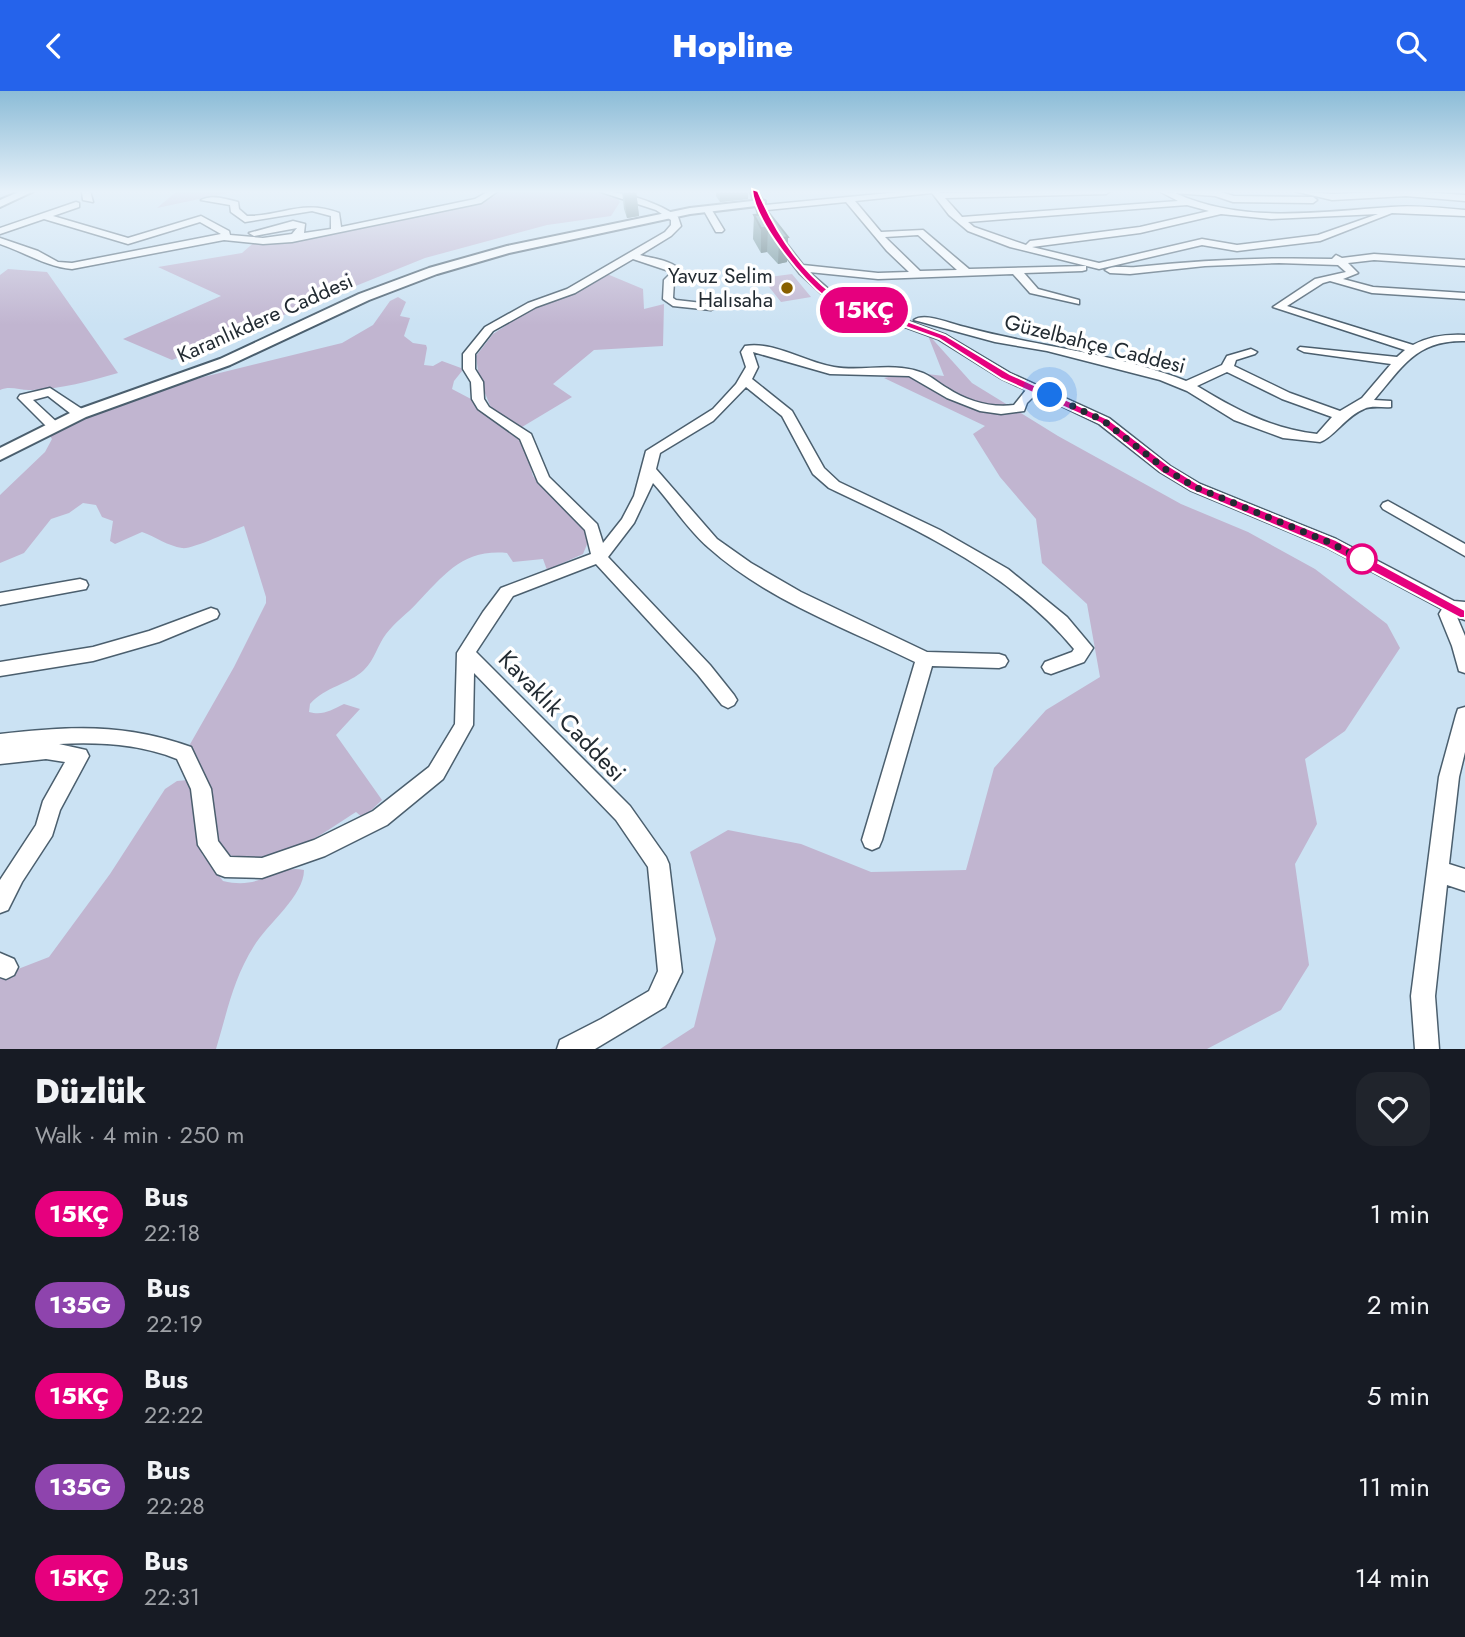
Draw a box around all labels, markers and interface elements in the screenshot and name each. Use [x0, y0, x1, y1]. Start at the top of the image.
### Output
text: Hopline [672, 23, 793, 69]
icon: back [35, 27, 73, 65]
icon: search [1392, 27, 1430, 65]
place label: Yavuz Selim Halısaha [668, 261, 773, 315]
street label: Karanlıkdere Caddesi [172, 266, 358, 370]
marker: Yavuz Selim Halısaha [779, 280, 795, 296]
line badge: 15KÇ [815, 287, 913, 333]
text: 15KÇ [834, 292, 894, 327]
street label: Güzelbahçe Caddesi [1001, 307, 1189, 381]
your location [1032, 377, 1067, 412]
unlabelled marker [1347, 544, 1377, 574]
street label: Kavaklık Caddesi [490, 642, 634, 789]
text: Düzlük [35, 1068, 146, 1115]
button: heart [1356, 1072, 1430, 1146]
text: Walk · 4 min · 250 m [35, 1118, 244, 1152]
text: Bus [144, 1178, 188, 1216]
text: 1 min [1370, 1195, 1430, 1233]
text: 15KÇ [49, 1196, 109, 1231]
text: 22:18 [144, 1216, 200, 1250]
text: Bus [146, 1269, 190, 1307]
text: 2 min [1367, 1286, 1430, 1324]
text: 135G [49, 1287, 111, 1322]
text: 22:19 [146, 1307, 203, 1341]
text: Bus [144, 1360, 188, 1398]
text: 5 min [1367, 1377, 1430, 1415]
text: 15KÇ [49, 1378, 109, 1413]
text: 22:22 [144, 1398, 203, 1432]
text: Bus [146, 1451, 190, 1489]
text: 11 min [1358, 1468, 1430, 1506]
text: 135G [49, 1469, 111, 1504]
text: 22:28 [146, 1489, 205, 1523]
text: Bus [144, 1542, 188, 1580]
text: 14 min [1355, 1559, 1430, 1597]
text: 15KÇ [49, 1560, 109, 1595]
text: 22:31 [144, 1580, 200, 1614]

